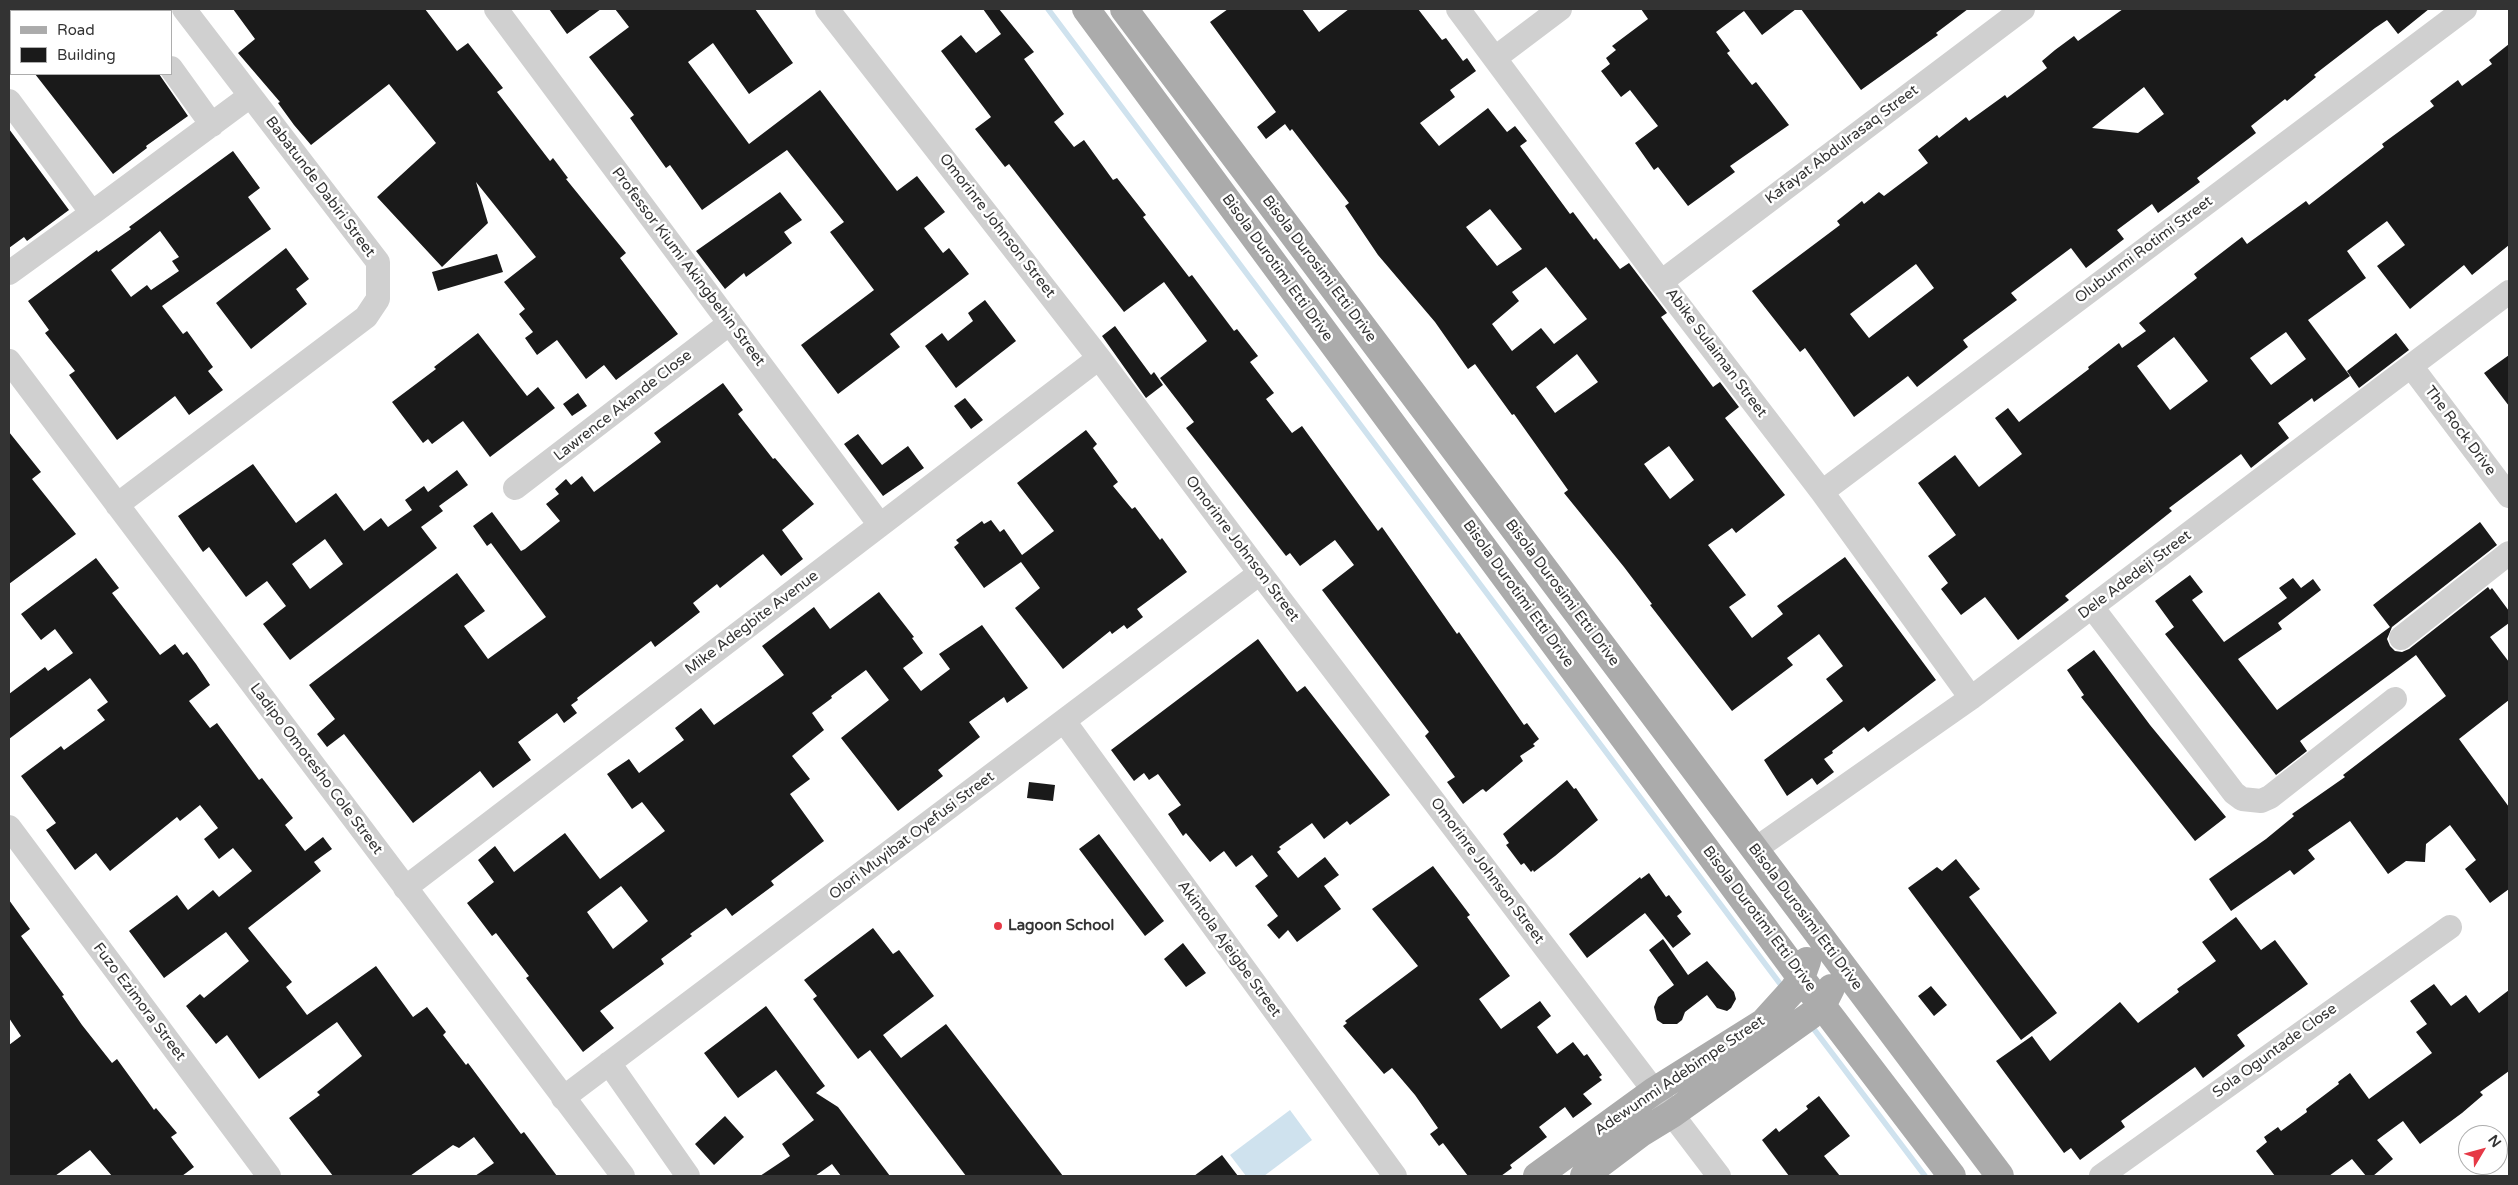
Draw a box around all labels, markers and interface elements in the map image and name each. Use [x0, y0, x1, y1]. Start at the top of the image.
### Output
legend [10, 10, 172, 75]
text: Road [57, 21, 95, 39]
text: Building [57, 46, 116, 64]
street label: Kafayat Abdulrasaq Street [1762, 82, 1922, 208]
street label: Babatunde Dabiri Street [261, 113, 379, 261]
street label: Omorinre Johnson Street [935, 150, 1059, 302]
street label: Professor Kiumi Akingbehin Street [607, 164, 769, 370]
street label: Bisola Durotimi Etti Drive [1218, 191, 1336, 345]
street label: Bisola Durosimi Etti Drive [1258, 192, 1380, 346]
street label: Olubunmi Rotimi Street [2072, 192, 2216, 308]
street label: Abike Sulaiman Street [1662, 285, 1770, 421]
street label: Lawrence Akande Close [551, 347, 695, 465]
street label: The Rock Drive [2420, 383, 2500, 479]
street label: Omorinre Johnson Street [1181, 472, 1303, 626]
street label: Bisola Durosimi Etti Drive [1501, 516, 1623, 670]
street label: Bisola Durotimi Etti Drive [1459, 517, 1577, 671]
street label: Dele Adedeji Street [2075, 527, 2195, 623]
street label: Mike Adegbite Avenue [682, 567, 822, 679]
street label: Ladipo Omotesho Cole Street [246, 680, 386, 858]
street label: Olori Muyibat Oyefusi Street [826, 768, 998, 904]
street label: Omorinre Johnson Street [1426, 794, 1548, 948]
street label: Bisola Durosimi Etti Drive [1744, 840, 1866, 994]
street label: Bisola Durotimi Etti Drive [1698, 843, 1820, 995]
street label: Akintola Ajeigbe Street [1173, 877, 1285, 1021]
place label: Lagoon School [1008, 917, 1114, 935]
marker: Lagoon School [992, 920, 1004, 932]
street label: Fuzo Ezimora Street [89, 940, 189, 1064]
street label: Sola Oguntade Close [2209, 1000, 2341, 1102]
street label: Adewunmi Adebimpe Street [1592, 1012, 1768, 1140]
north arrow [2458, 1125, 2508, 1175]
text: N [2484, 1132, 2505, 1151]

